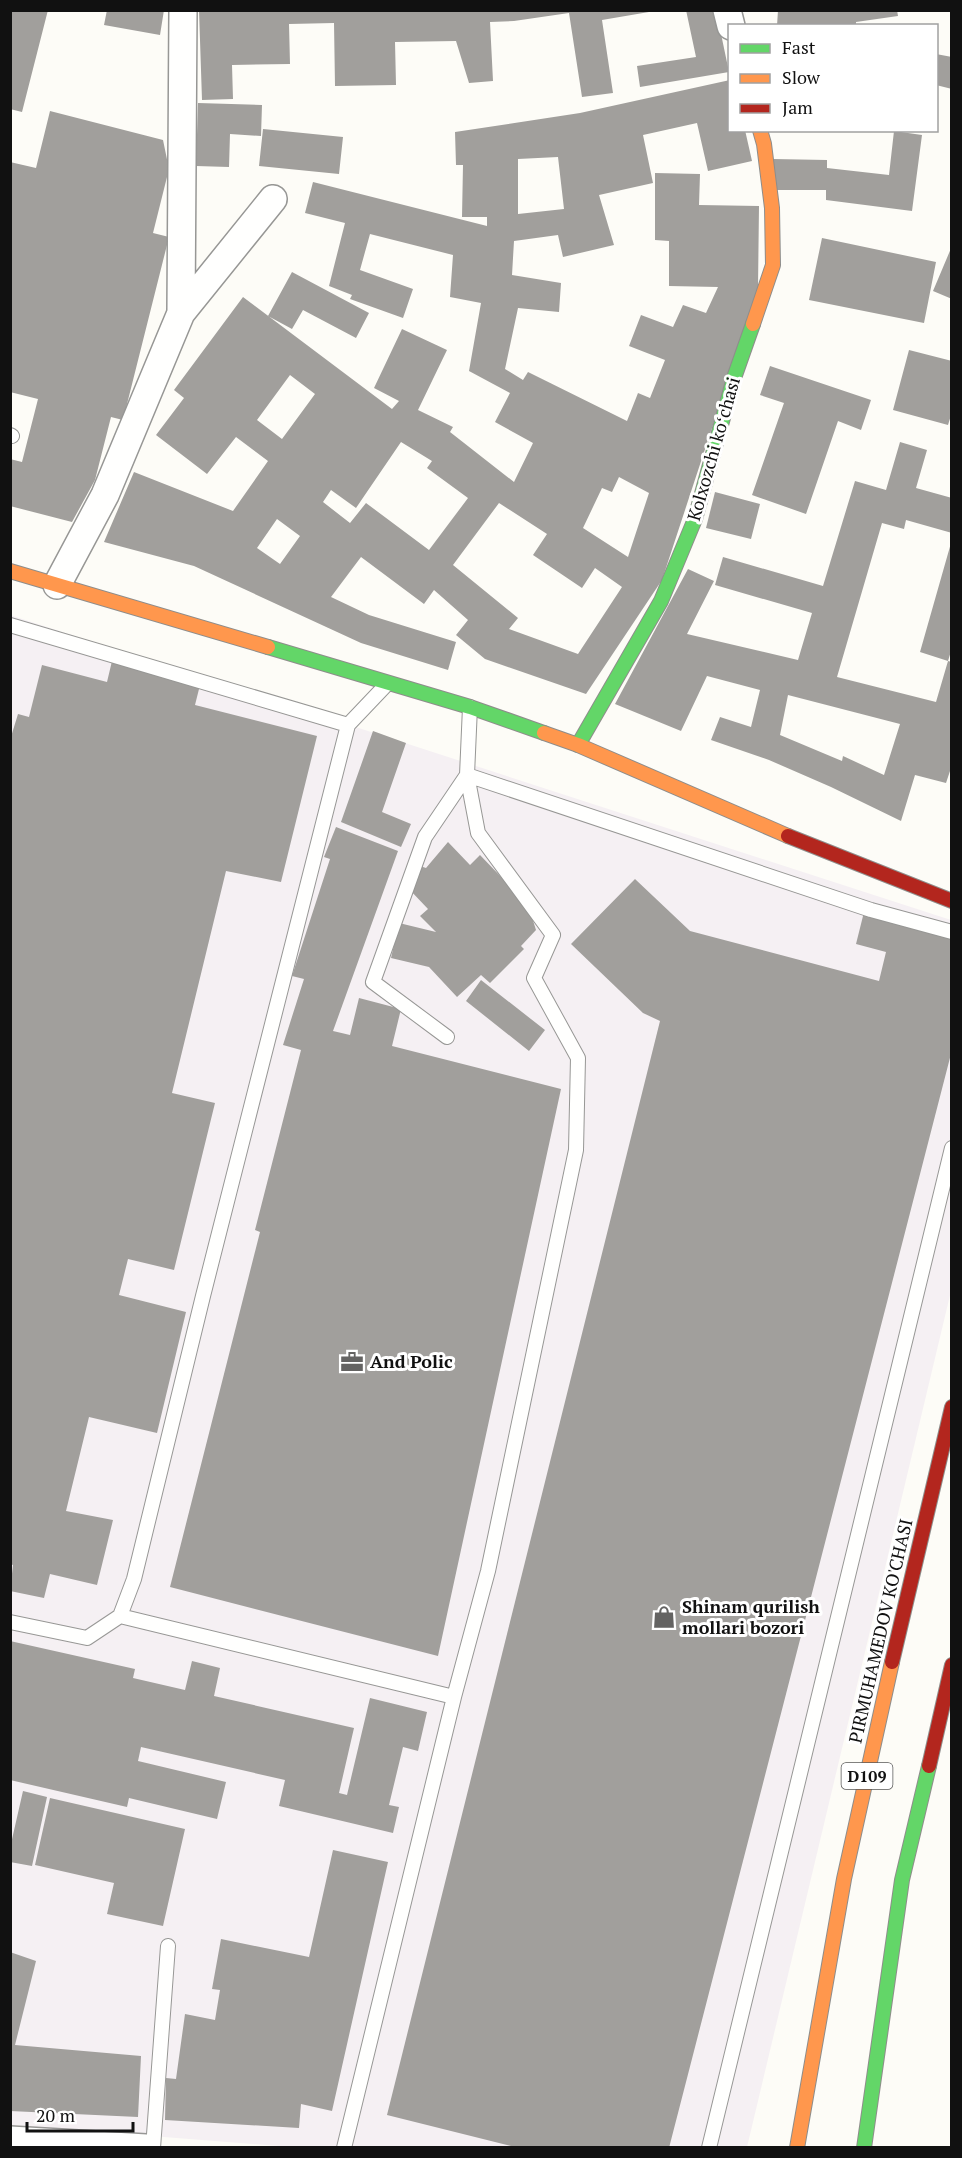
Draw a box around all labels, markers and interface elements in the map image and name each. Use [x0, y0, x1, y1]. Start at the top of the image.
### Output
legend [728, 24, 938, 132]
text: Fast [782, 35, 816, 59]
text: Slow [782, 65, 821, 89]
text: Jam [782, 95, 813, 119]
street label: Kolxozchi koʻchasi [681, 374, 745, 523]
office icon: And Polic [339, 1349, 365, 1375]
place label: And Polic [370, 1349, 453, 1373]
street label: PIRMUHAMEDOV KO'CHASI [843, 1516, 918, 1745]
place label: Shinam qurilish mollari bozori [682, 1594, 820, 1639]
shop icon: Shinam qurilish mollari bozori [651, 1604, 677, 1630]
road number: D109 [842, 1763, 892, 1789]
scale bar [27, 2095, 134, 2133]
text: 20 m [36, 2103, 76, 2127]

